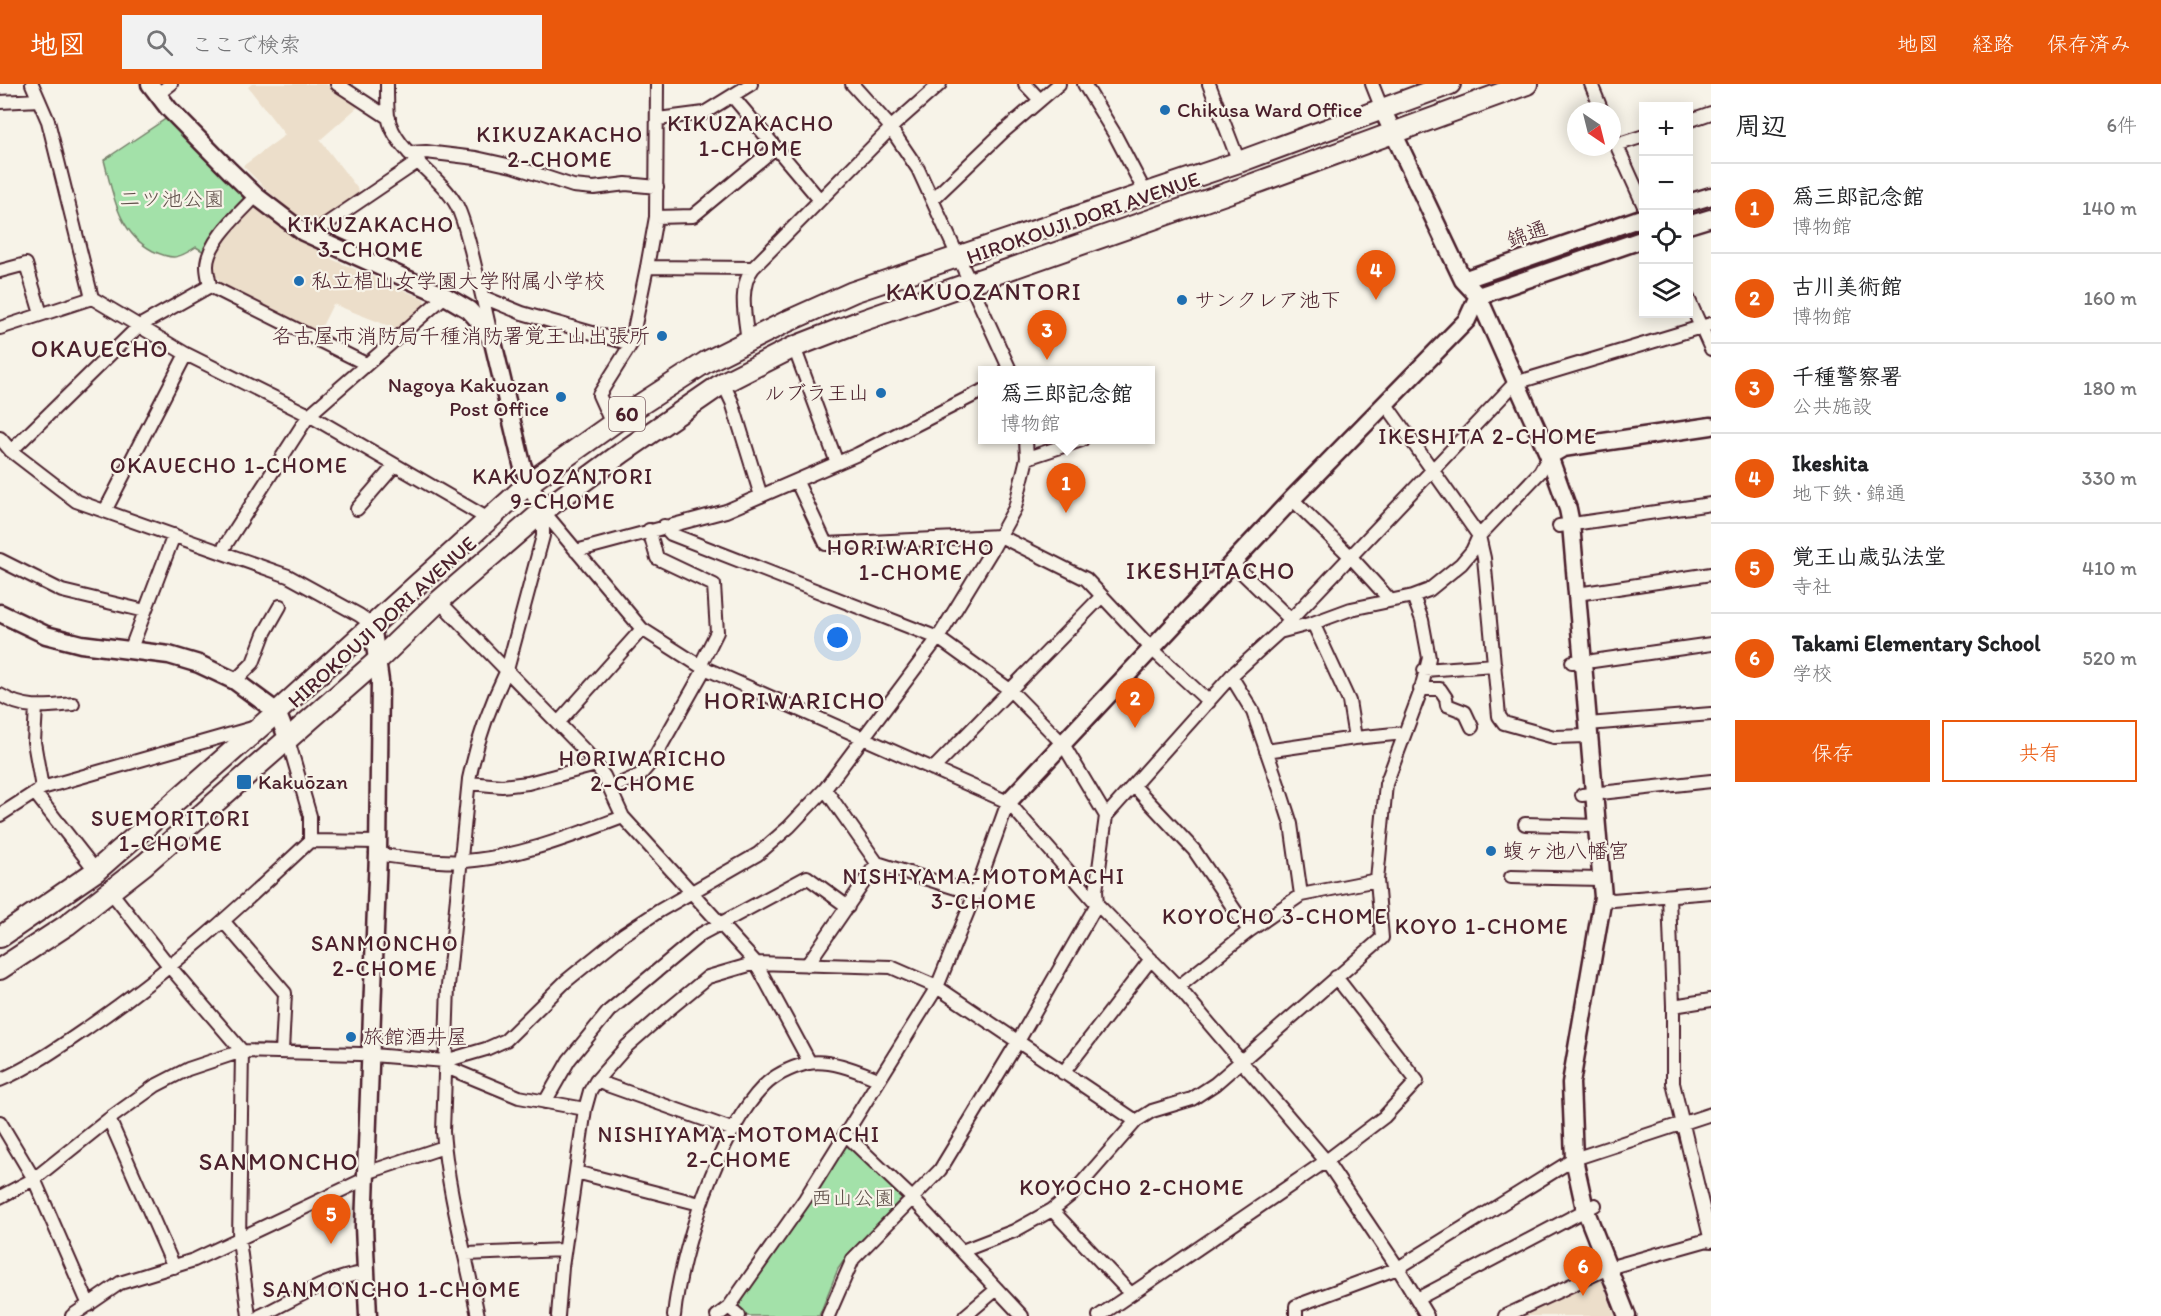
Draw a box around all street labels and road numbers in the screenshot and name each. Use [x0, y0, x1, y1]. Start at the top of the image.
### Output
street label: HIROKOUJI DORI AVENUE [963, 166, 1203, 269]
street label: 錦通 [1503, 215, 1551, 252]
road number: 60 [609, 397, 645, 431]
street label: HIROKOUJI DORI AVENUE [282, 530, 481, 713]

